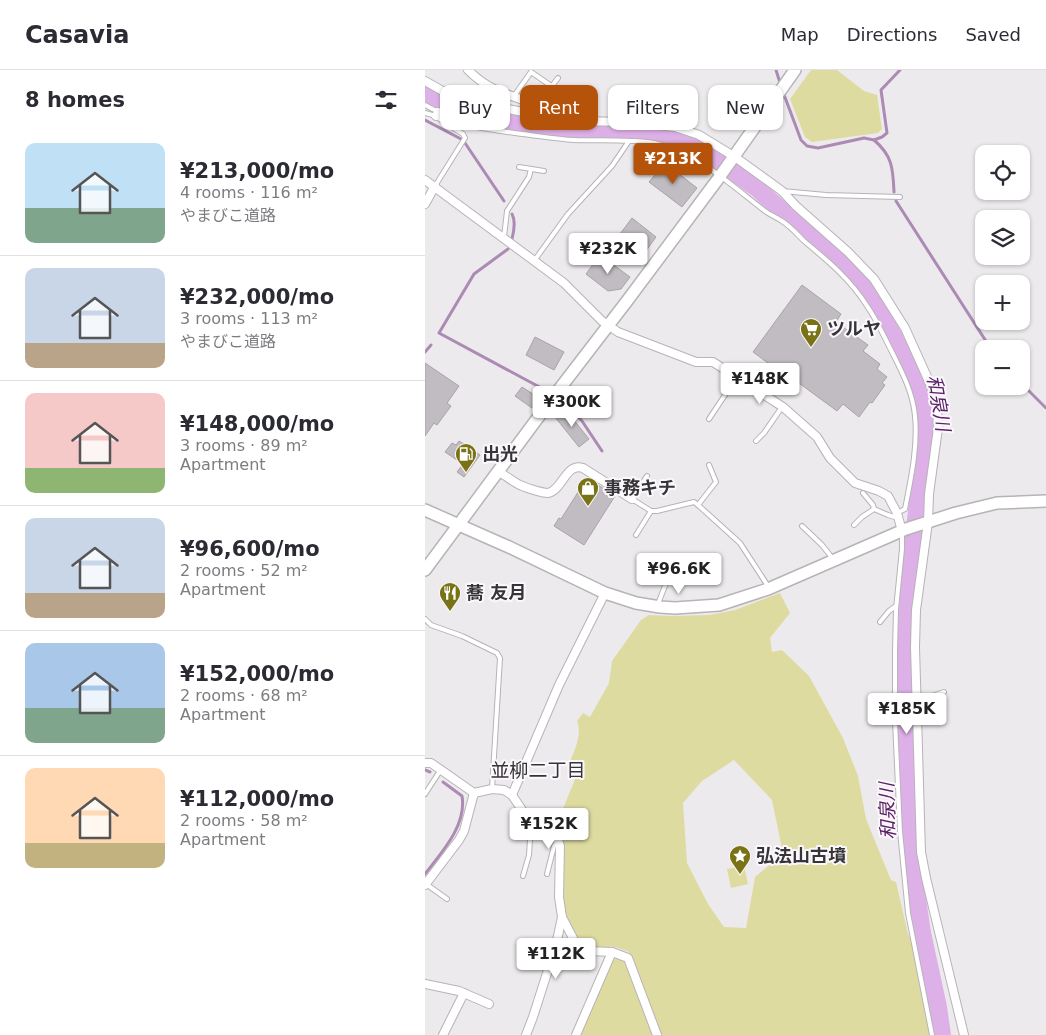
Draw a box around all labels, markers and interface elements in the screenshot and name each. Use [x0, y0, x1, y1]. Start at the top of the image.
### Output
text: Casavia [25, 21, 129, 49]
text: Map [781, 24, 819, 45]
text: Directions [847, 24, 937, 45]
text: Saved [965, 24, 1021, 45]
chip: Buy [440, 85, 510, 130]
chip: Rent [520, 85, 598, 130]
chip: Filters [608, 85, 698, 130]
chip: New [708, 85, 783, 130]
icon: filters [372, 86, 400, 114]
text: 8 homes [25, 88, 125, 112]
pin: ¥213K [638, 142, 708, 185]
map controls [975, 145, 1030, 395]
button: locate [975, 145, 1030, 200]
text: ¥213K [645, 149, 701, 168]
text: ¥213,000/mo [180, 159, 334, 183]
icon: home [65, 163, 125, 223]
text: 4 rooms · 116 m² [180, 183, 318, 202]
text: やまびこ道路 [180, 206, 276, 225]
button: layers [975, 210, 1030, 265]
pin: ¥232K [573, 232, 643, 275]
text: ¥232K [580, 239, 636, 258]
button: + [975, 275, 1030, 330]
text: ¥232,000/mo [180, 285, 334, 309]
icon: home [65, 288, 125, 348]
text: 3 rooms · 113 m² [180, 309, 318, 328]
supermarket icon: ツルヤ [799, 317, 823, 348]
place label: ツルヤ [827, 318, 881, 339]
text: やまびこ道路 [180, 332, 276, 351]
button: − [975, 340, 1030, 395]
pin: ¥148K [725, 362, 795, 405]
text: ¥148K [732, 369, 788, 388]
water label: 和泉川 [923, 373, 955, 435]
pin: ¥300K [537, 386, 607, 428]
text: ¥300K [544, 392, 600, 411]
text: ¥148,000/mo [180, 412, 334, 436]
icon: home [65, 413, 125, 473]
text: 3 rooms · 89 m² [180, 436, 308, 455]
fuel station icon: 出光 [454, 442, 478, 473]
place label: 出光 [482, 443, 518, 464]
text: Apartment [180, 455, 266, 474]
shop icon: 事務キチ [576, 476, 600, 507]
place label: 事務キチ [604, 477, 676, 498]
text: ¥96,600/mo [180, 537, 320, 561]
icon: home [65, 538, 125, 598]
pin: ¥96.6K [638, 552, 720, 595]
text: ¥96.6K [647, 559, 711, 578]
text: 2 rooms · 52 m² [180, 561, 308, 580]
text: Apartment [180, 580, 266, 599]
restaurant icon: 蕎 友月 [438, 581, 462, 612]
place label: 蕎 友月 [466, 582, 526, 603]
text: ¥152,000/mo [180, 662, 334, 686]
icon: home [65, 663, 125, 723]
text: 2 rooms · 68 m² [180, 686, 308, 705]
pin: ¥185K [872, 692, 942, 735]
text: ¥185K [879, 699, 935, 718]
text: Apartment [180, 705, 266, 724]
district label: 並柳二丁目 [490, 759, 586, 781]
water label: 和泉川 [875, 780, 899, 840]
text: ¥112,000/mo [180, 787, 334, 811]
icon: home [65, 788, 125, 848]
pin: ¥152K [514, 808, 584, 850]
text: 2 rooms · 58 m² [180, 811, 308, 830]
text: ¥152K [521, 814, 577, 833]
text: Apartment [180, 830, 266, 849]
place icon: 弘法山古墳 [728, 844, 752, 875]
place label: 弘法山古墳 [756, 845, 846, 866]
pin: ¥112K [521, 938, 591, 980]
text: ¥112K [528, 944, 584, 963]

